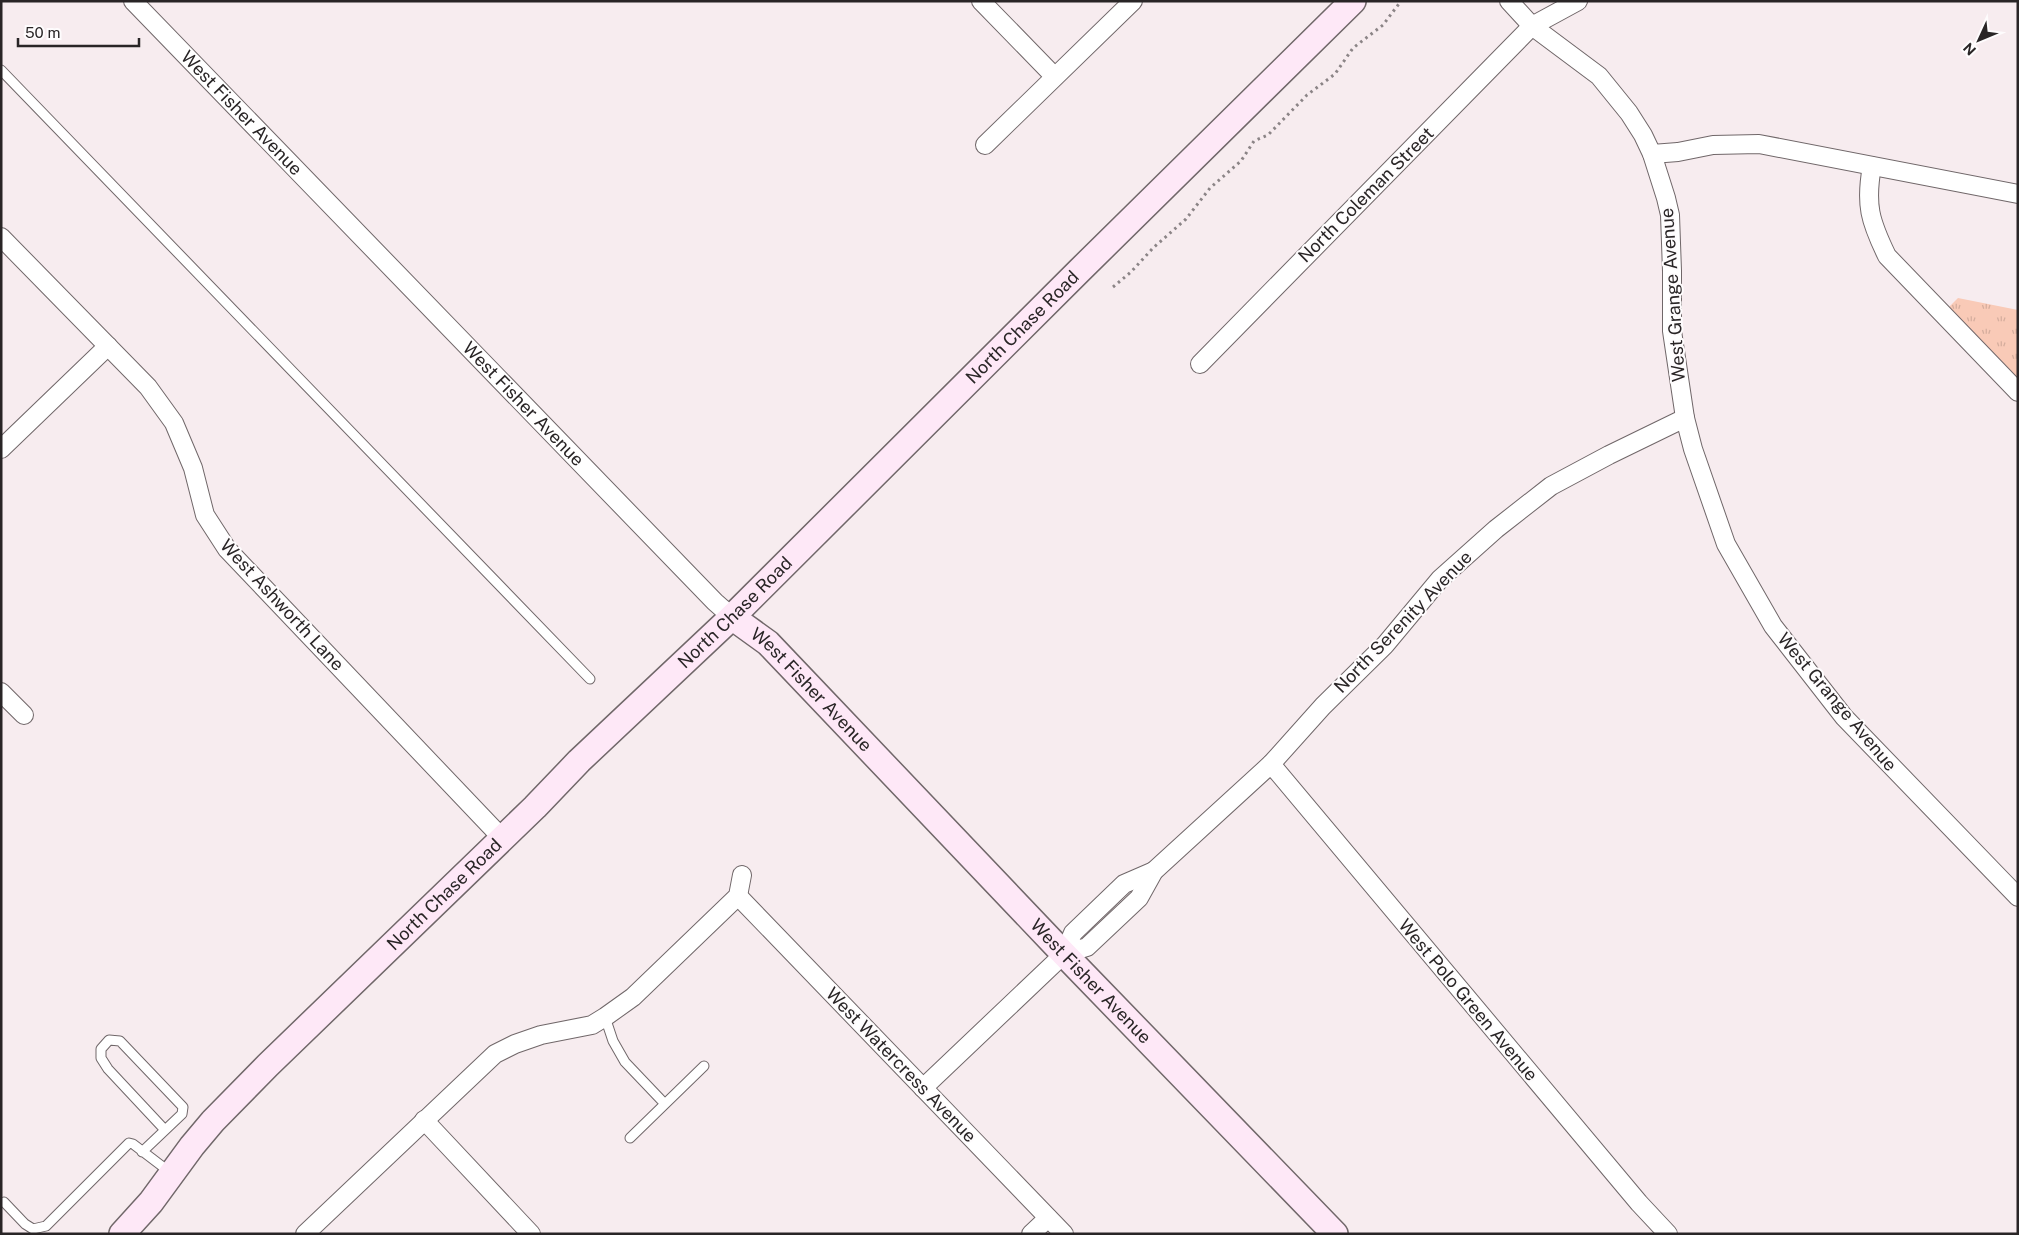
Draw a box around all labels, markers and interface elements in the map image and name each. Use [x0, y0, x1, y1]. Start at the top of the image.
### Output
scale bar [18, 15, 139, 47]
north arrow [1954, 15, 2004, 65]
text: 50 m [25, 24, 60, 41]
text: N [1960, 40, 1979, 59]
street label: West Fisher Avenue [177, 46, 307, 179]
street label: North Coleman Street [1294, 123, 1438, 267]
street label: West Grange Avenue [1656, 207, 1689, 383]
street label: North Chase Road [961, 266, 1083, 388]
street label: West Fisher Avenue [459, 337, 589, 470]
street label: West Ashworth Lane [216, 535, 349, 675]
street label: North Serenity Avenue [1329, 546, 1476, 697]
street label: North Chase Road [673, 552, 796, 672]
street label: West Fisher Avenue [747, 623, 877, 756]
street label: West Grange Avenue [1773, 628, 1901, 775]
street label: North Chase Road [382, 834, 506, 954]
street label: West Fisher Avenue [1026, 914, 1156, 1048]
street label: West Polo Green Avenue [1395, 915, 1542, 1085]
street label: West Watercress Avenue [822, 983, 981, 1146]

